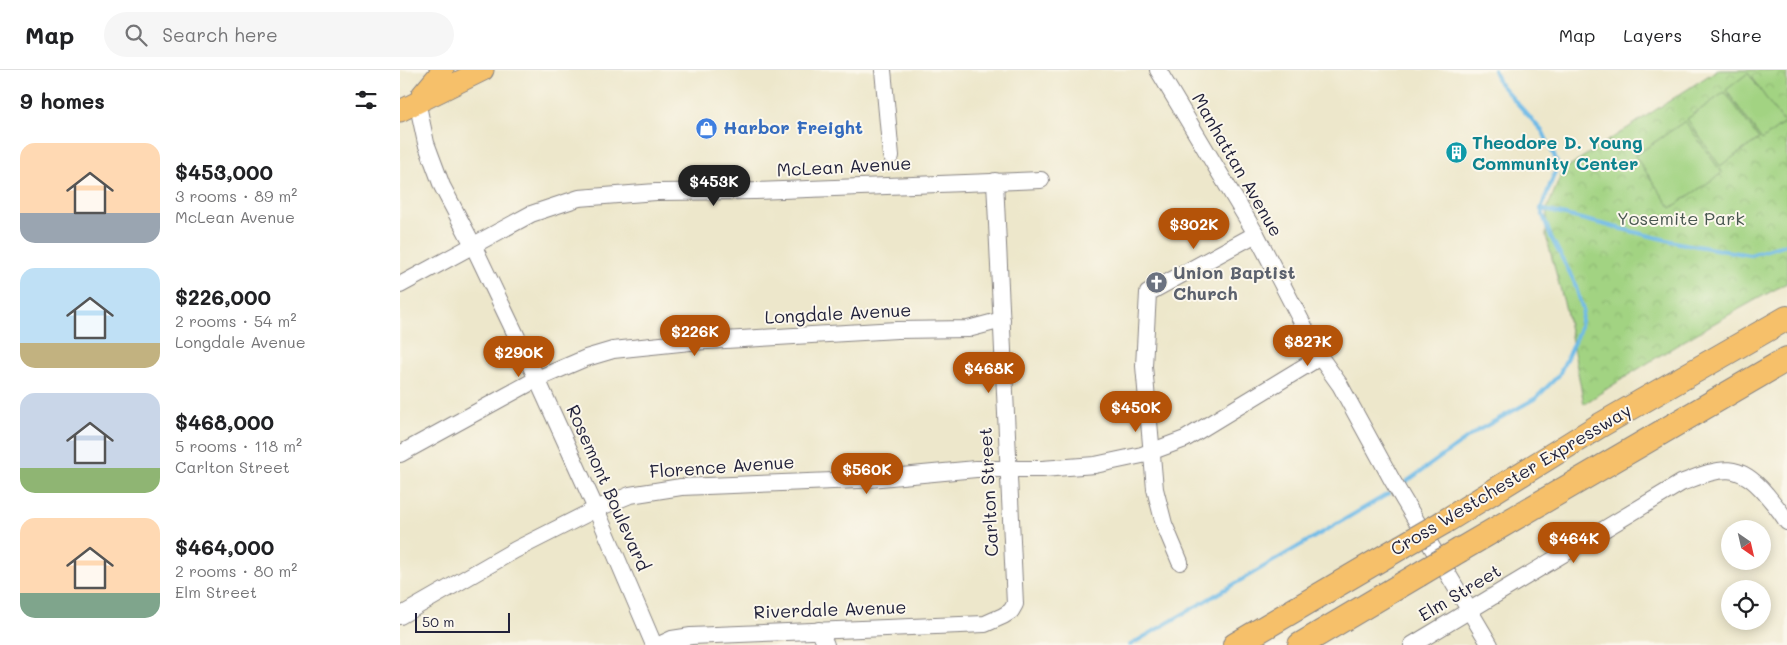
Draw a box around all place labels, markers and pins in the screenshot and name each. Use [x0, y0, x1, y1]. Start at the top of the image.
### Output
place label: Harbor Freight [723, 115, 863, 139]
shop icon: Harbor Freight [695, 116, 719, 140]
place label: Theodore D. Young Community Center [1472, 130, 1643, 175]
building icon: Theodore D. Young Community Center [1444, 141, 1468, 165]
pin: $453K [679, 164, 749, 207]
pin: $302K [1159, 208, 1229, 250]
place label: Union Baptist Church [1173, 260, 1296, 305]
church icon: Union Baptist Church [1145, 271, 1169, 295]
pin: $226K [660, 314, 730, 357]
pin: $827K [1273, 324, 1343, 367]
pin: $290K [484, 336, 554, 378]
pin: $468K [954, 352, 1024, 394]
pin: $450K [1101, 390, 1171, 433]
pin: $560K [832, 452, 902, 495]
pin: $464K [1539, 522, 1609, 564]

